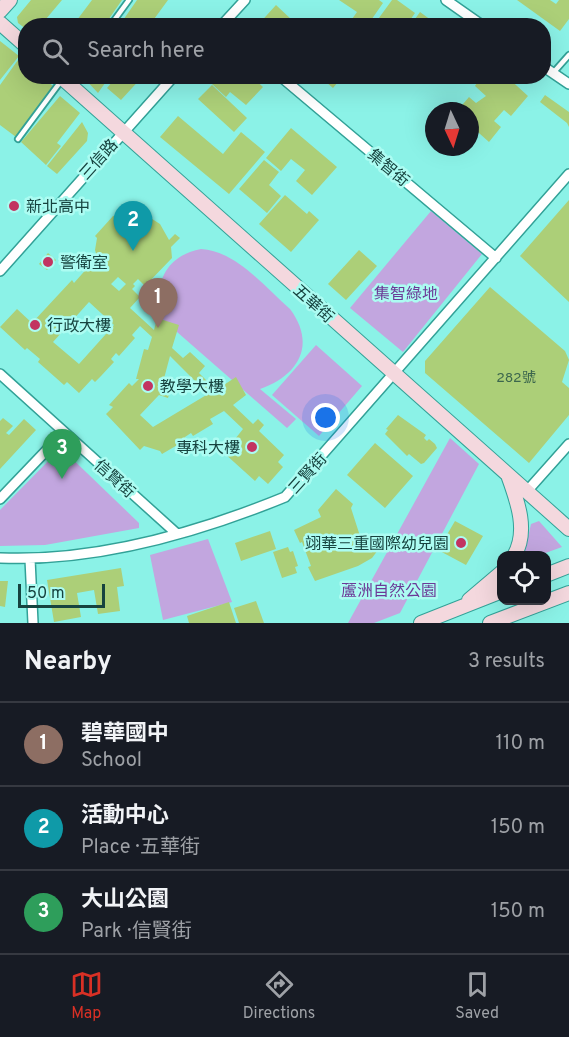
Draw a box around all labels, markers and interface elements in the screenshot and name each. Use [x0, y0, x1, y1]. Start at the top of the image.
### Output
search box [18, 18, 551, 84]
icon: search [39, 35, 72, 68]
text: Search here [87, 38, 205, 65]
north arrow [425, 102, 479, 156]
street label: 三信路 [76, 136, 123, 185]
street label: 集智街 [363, 145, 413, 192]
place label: 新北高中 [26, 198, 90, 218]
marker: 新北高中 [7, 199, 21, 213]
pin: 2 [114, 202, 152, 251]
place label: 警衛室 [60, 254, 108, 274]
marker: 警衛室 [41, 255, 55, 269]
pin: 1 [138, 278, 178, 328]
street label: 五華街 [288, 281, 337, 328]
park label: 集智綠地 [374, 285, 438, 305]
place label: 行政大樓 [47, 317, 111, 337]
marker: 行政大樓 [28, 318, 42, 332]
house number: 282號 [496, 370, 536, 387]
place label: 教學大樓 [160, 378, 224, 398]
marker: 教學大樓 [141, 379, 155, 393]
your location [311, 403, 340, 432]
pin: 3 [42, 430, 82, 479]
place label: 專科大樓 [176, 439, 240, 459]
marker: 專科大樓 [245, 440, 259, 454]
street label: 三賢街 [285, 450, 332, 499]
street label: 信賢街 [89, 456, 138, 503]
place label: 翊華三重國際幼兒園 [305, 535, 449, 555]
marker: 翊華三重國際幼兒園 [454, 536, 468, 550]
map controls [497, 551, 551, 605]
button: locate [497, 551, 551, 605]
scale bar [18, 581, 105, 608]
park label: 蘆洲自然公園 [341, 582, 437, 602]
text: 50 m [27, 584, 65, 604]
text: Nearby [24, 646, 112, 679]
text: 3 results [468, 649, 545, 675]
text: 碧華國中 [81, 721, 169, 748]
text: 1 [40, 731, 48, 757]
text: 110 m [496, 731, 545, 757]
text: School [81, 748, 142, 774]
text: 活動中心 [81, 803, 169, 830]
text: 2 [37, 815, 50, 841]
text: 150 m [491, 815, 545, 841]
text: Place · 五華街 [81, 835, 200, 861]
text: 大山公園 [81, 887, 169, 914]
text: 3 [38, 899, 50, 925]
text: 150 m [491, 899, 545, 925]
text: Park · 信賢街 [81, 919, 192, 945]
tab: Map [70, 968, 103, 1024]
tab: Directions [243, 968, 315, 1024]
tab: Saved [455, 968, 499, 1024]

